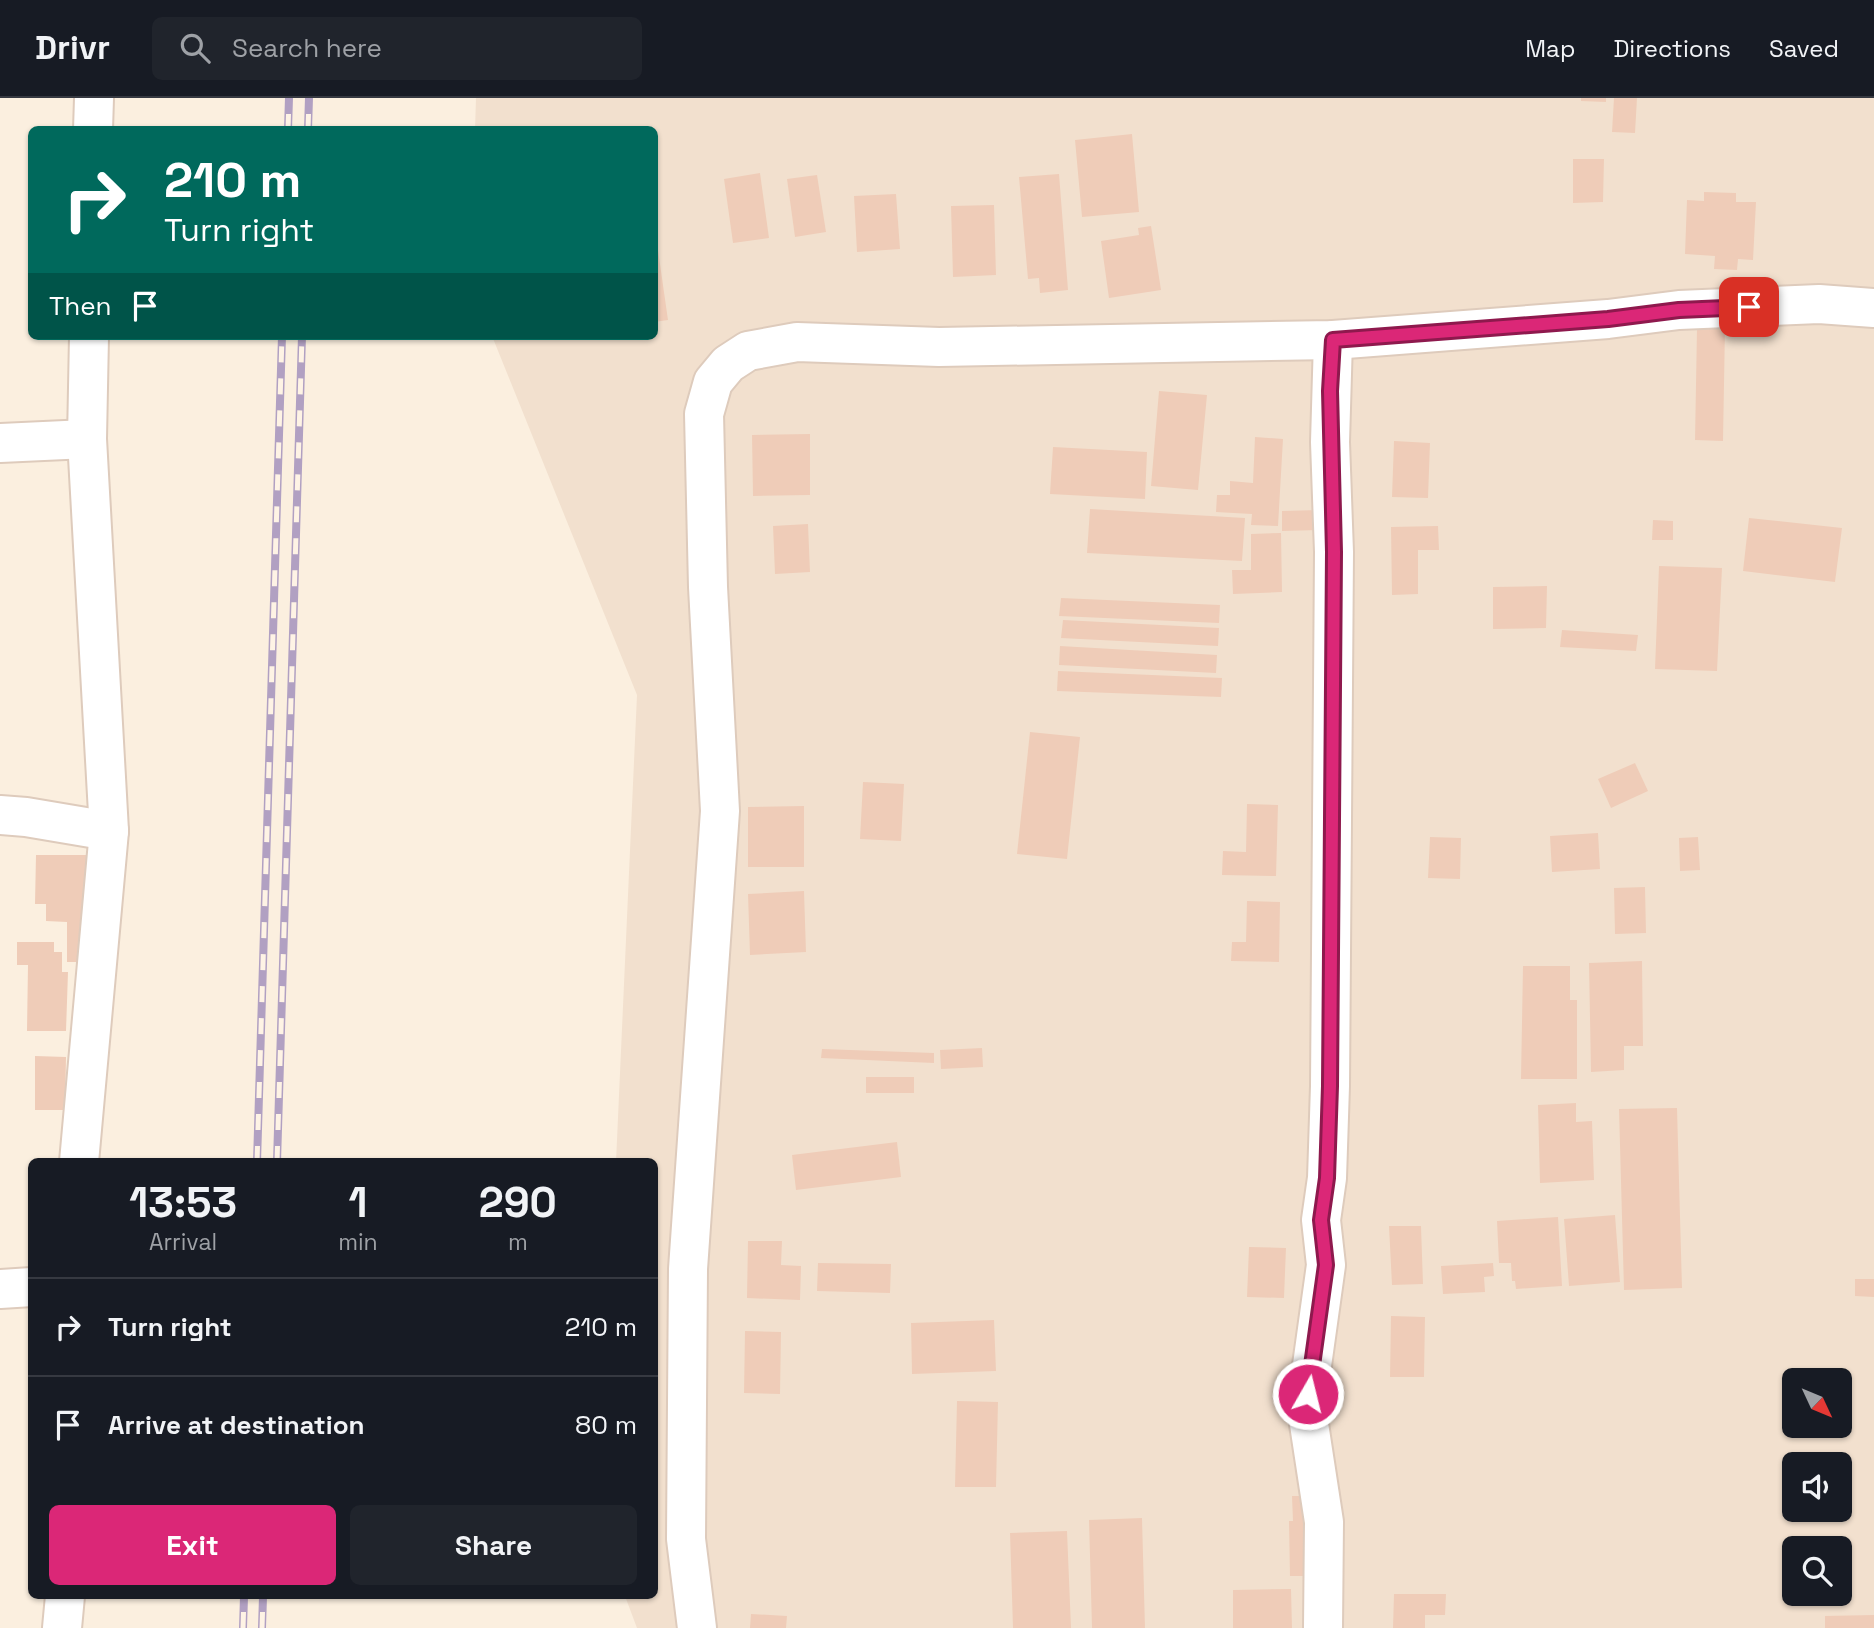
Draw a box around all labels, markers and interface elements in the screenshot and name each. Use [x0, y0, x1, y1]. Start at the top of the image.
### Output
search box [152, 17, 642, 80]
text: Drivr [35, 27, 110, 69]
icon: search [176, 29, 214, 67]
text: Search here [232, 31, 382, 65]
text: Map [1525, 33, 1575, 64]
text: Directions [1613, 33, 1731, 64]
text: Saved [1769, 33, 1839, 64]
text: 210 m [164, 149, 301, 211]
icon: right [49, 154, 140, 245]
text: Turn right [164, 210, 314, 250]
pin [1719, 277, 1779, 337]
icon: arrive [126, 287, 164, 325]
icon: arrive [1730, 288, 1768, 326]
text: Then [49, 289, 112, 323]
text: 13:53 [129, 1176, 237, 1229]
text: 1 [348, 1176, 367, 1229]
text: 290 [479, 1176, 557, 1229]
text: Arrival [149, 1227, 217, 1257]
text: min [338, 1227, 378, 1257]
text: m [508, 1227, 528, 1257]
icon: right [49, 1308, 87, 1346]
text: Turn right [108, 1310, 232, 1344]
text: 210 m [565, 1310, 637, 1344]
position arrow [1271, 1357, 1345, 1431]
north arrow [1782, 1368, 1852, 1438]
map controls [1782, 1368, 1852, 1606]
icon: arrive [49, 1406, 87, 1444]
text: Arrive at destination [108, 1408, 365, 1442]
text: 80 m [575, 1408, 637, 1442]
button: sound [1782, 1452, 1852, 1522]
button: Exit [49, 1505, 336, 1585]
button: Share [350, 1505, 637, 1585]
button: search [1782, 1536, 1852, 1606]

